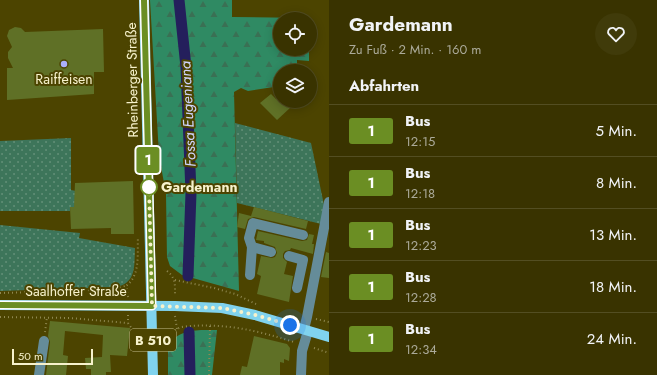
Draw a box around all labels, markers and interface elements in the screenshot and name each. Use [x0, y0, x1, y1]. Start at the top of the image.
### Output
text: Gardemann [349, 11, 453, 38]
map controls [273, 12, 317, 108]
button: locate [273, 12, 317, 56]
button: heart [595, 13, 637, 55]
street label: Rheinberger Straße [121, 22, 143, 138]
text: Zu Fuß · 2 Min. · 160 m [349, 40, 481, 59]
marker: Raiffeisen [59, 59, 69, 69]
water label: Fossa Eugeniana [174, 60, 202, 168]
button: layers [273, 64, 317, 108]
place label: Raiffeisen [35, 69, 93, 89]
text: Abfahrten [349, 75, 419, 97]
text: Bus [405, 110, 430, 132]
text: 5 Min. [596, 120, 637, 142]
text: 1 [367, 121, 375, 141]
text: 12:15 [405, 132, 435, 151]
line badge: 1 [135, 147, 161, 173]
text: 1 [144, 150, 152, 170]
text: Bus [405, 162, 430, 184]
text: 8 Min. [596, 172, 637, 194]
text: 1 [367, 173, 375, 193]
place label: Gardemann [161, 177, 237, 197]
marker: Gardemann [140, 178, 158, 196]
text: 12:18 [405, 184, 435, 203]
text: Bus [405, 214, 430, 236]
text: 13 Min. [589, 224, 637, 246]
text: 1 [367, 225, 375, 245]
text: 12:23 [405, 236, 437, 255]
text: Bus [405, 266, 430, 288]
text: 18 Min. [589, 276, 637, 298]
text: 1 [367, 277, 375, 297]
street label: Saalhoffer Straße [25, 281, 127, 301]
text: 12:28 [405, 288, 437, 307]
your location [280, 315, 300, 335]
text: Bus [405, 318, 430, 340]
text: 24 Min. [587, 328, 637, 350]
road number: B 510 [130, 329, 176, 351]
text: 1 [367, 329, 375, 349]
text: 12:34 [405, 340, 437, 359]
scale bar [12, 347, 93, 366]
text: 50 m [18, 348, 43, 364]

